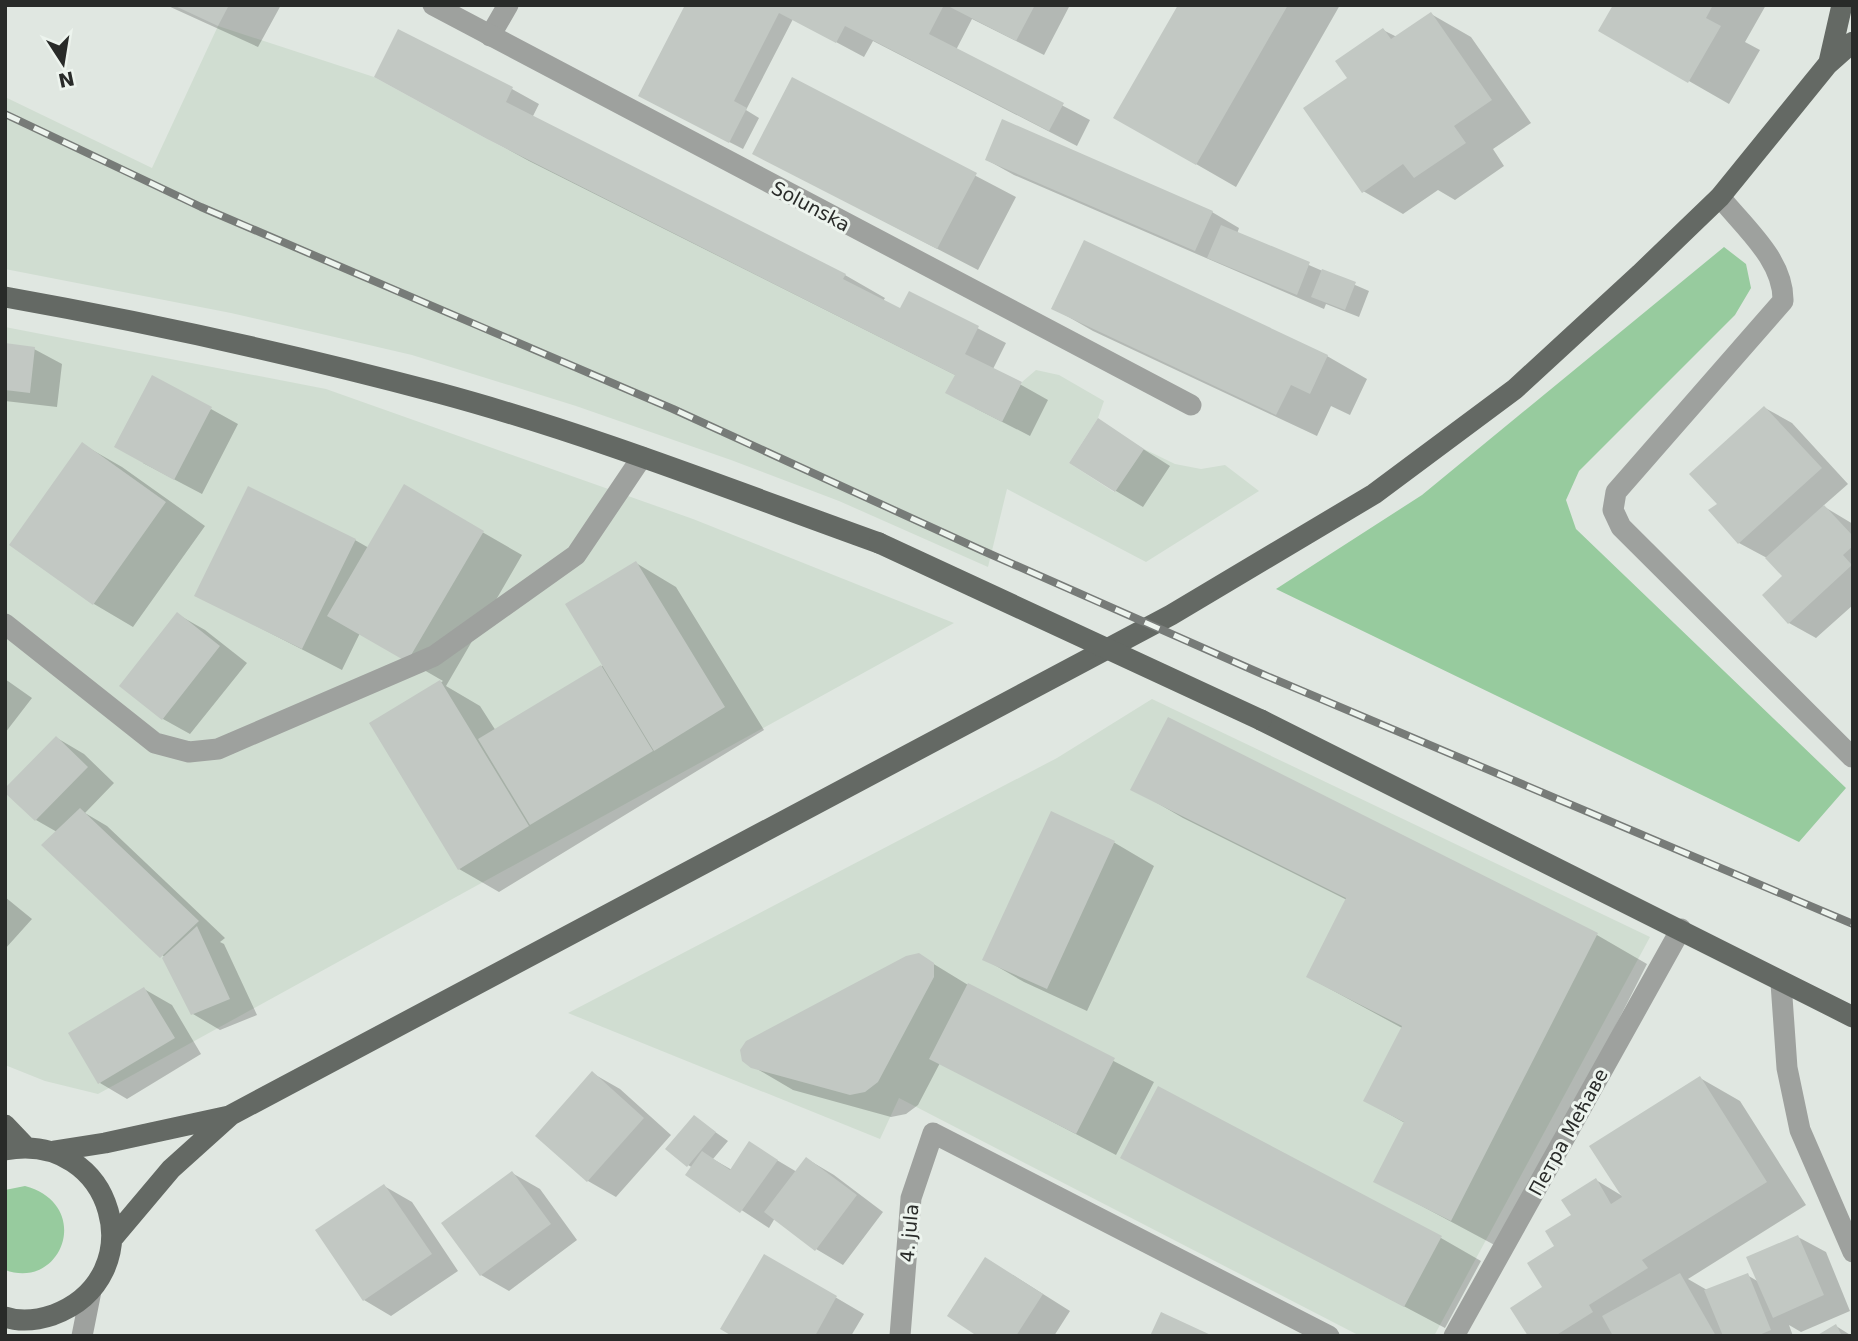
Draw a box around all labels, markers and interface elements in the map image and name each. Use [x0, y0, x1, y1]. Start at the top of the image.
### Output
north arrow [28, 28, 98, 98]
text: N [56, 67, 77, 92]
street label: Solunska [768, 176, 854, 236]
street label: Петра Мећаве [1524, 1065, 1612, 1199]
street label: 4. jula [895, 1203, 923, 1263]

